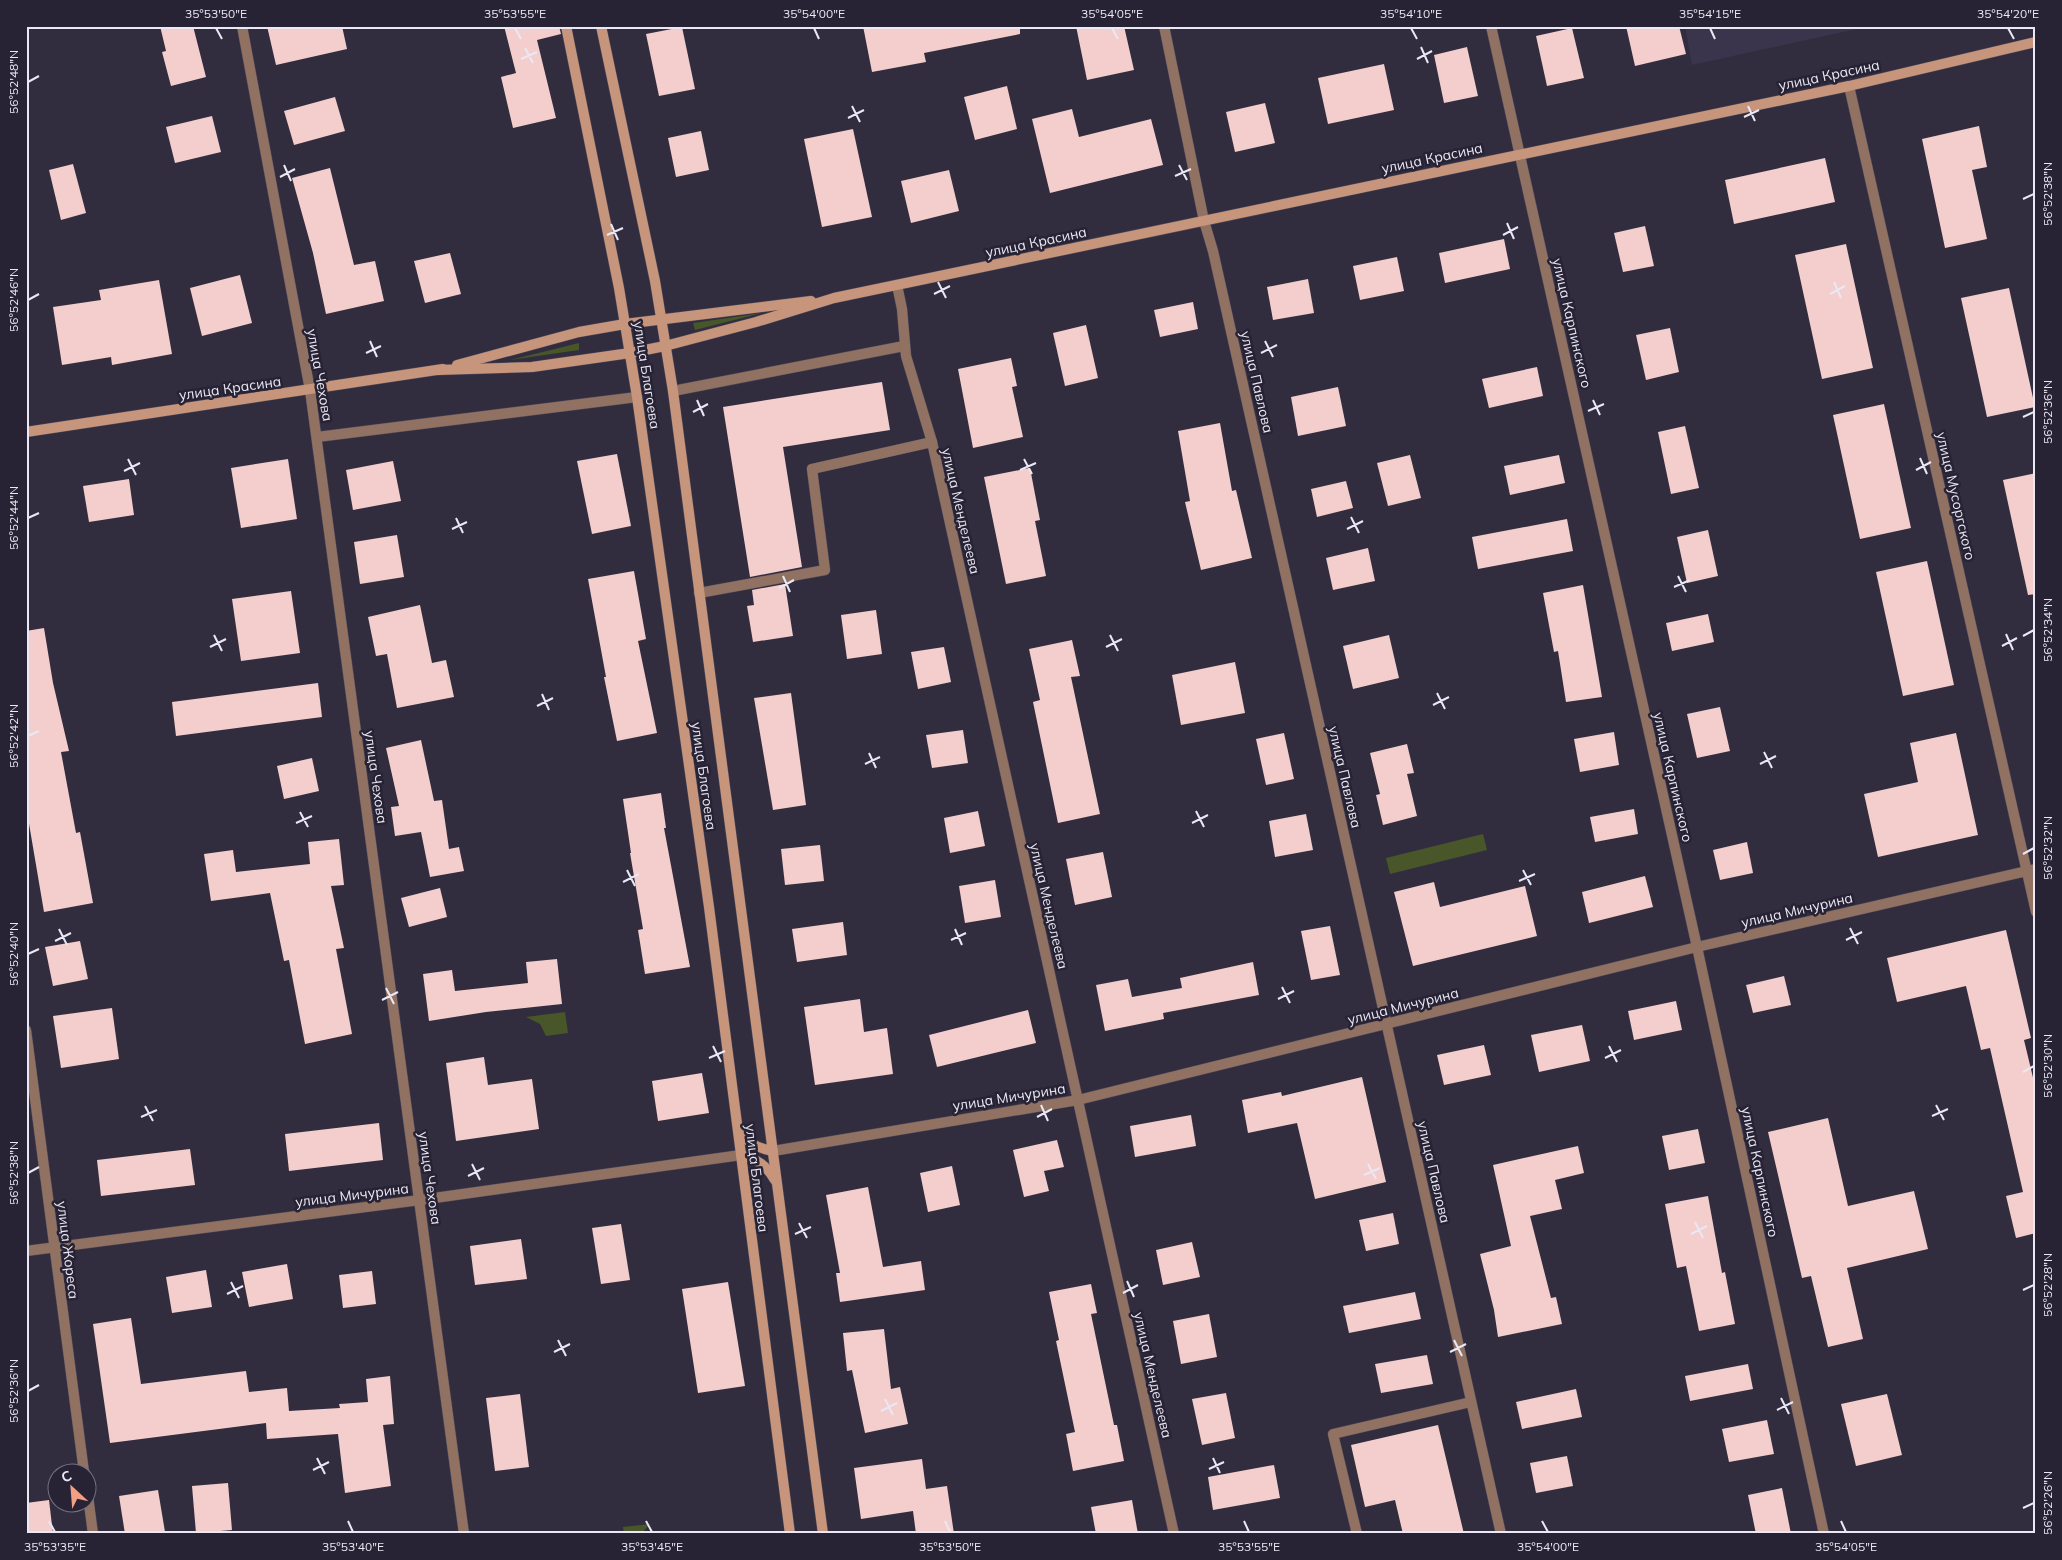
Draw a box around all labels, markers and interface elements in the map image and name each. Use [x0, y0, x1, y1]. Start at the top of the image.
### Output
text: 35°53'50"E [185, 6, 247, 21]
text: 35°53'55"E [484, 6, 546, 21]
text: 35°54'00"E [783, 6, 845, 21]
text: 35°54'05"E [1081, 6, 1143, 21]
text: 35°54'10"E [1380, 6, 1442, 21]
text: 35°54'15"E [1679, 6, 1741, 21]
text: 35°54'20"E [1977, 6, 2039, 21]
text: 56°52'48"N [6, 50, 21, 114]
street label: улица Красина [1777, 55, 1881, 95]
street label: улица Красина [1380, 138, 1484, 178]
text: 56°52'38"N [2040, 162, 2055, 226]
street label: улица Красина [984, 222, 1088, 262]
street label: улица Карпинского [1548, 256, 1596, 390]
text: 56°52'46"N [6, 268, 21, 332]
street label: улица Благоева [630, 320, 664, 430]
street label: улица Чехова [303, 327, 337, 423]
street label: улица Павлова [1237, 329, 1277, 435]
street label: улица Красина [178, 372, 282, 404]
text: 56°52'36"N [2040, 380, 2055, 444]
street label: улица Мусоргского [1932, 430, 1980, 562]
street label: улица Менделеева [938, 446, 984, 576]
text: 56°52'44"N [6, 486, 21, 550]
text: 56°52'34"N [2040, 598, 2055, 662]
text: 56°52'42"N [6, 704, 21, 768]
street label: улица Карпинского [1649, 710, 1697, 844]
street label: улица Благоева [687, 721, 721, 831]
street label: улица Павлова [1325, 724, 1365, 830]
street label: улица Чехова [361, 729, 391, 825]
text: 56°52'32"N [2040, 816, 2055, 880]
street label: улица Менделеева [1026, 841, 1072, 971]
street label: улица Мичурина [1739, 888, 1855, 932]
text: 56°52'40"N [6, 922, 21, 986]
street label: улица Мичурина [1346, 983, 1460, 1029]
text: 56°52'30"N [2040, 1034, 2055, 1098]
street label: улица Мичурина [951, 1079, 1067, 1115]
street label: улица Карпинского [1737, 1105, 1783, 1239]
street label: улица Павлова [1414, 1119, 1454, 1225]
street label: улица Благоева [741, 1123, 773, 1233]
street label: улица Чехова [415, 1130, 445, 1226]
text: 56°52'38"N [6, 1141, 21, 1205]
street label: улица Мичурина [294, 1179, 410, 1211]
street label: улица Жореса [53, 1200, 83, 1300]
text: 56°52'28"N [2040, 1253, 2055, 1317]
street label: улица Менделеева [1130, 1310, 1176, 1440]
text: 56°52'36"N [6, 1359, 21, 1423]
north arrow [48, 1462, 98, 1512]
text: С [58, 1466, 75, 1487]
text: 56°52'26"N [2040, 1471, 2055, 1535]
text: 35°53'35"E [24, 1539, 86, 1554]
text: 35°53'40"E [322, 1539, 384, 1554]
text: 35°53'45"E [621, 1539, 683, 1554]
text: 35°53'50"E [919, 1539, 981, 1554]
text: 35°53'55"E [1218, 1539, 1280, 1554]
text: 35°54'00"E [1517, 1539, 1579, 1554]
text: 35°54'05"E [1815, 1539, 1877, 1554]

